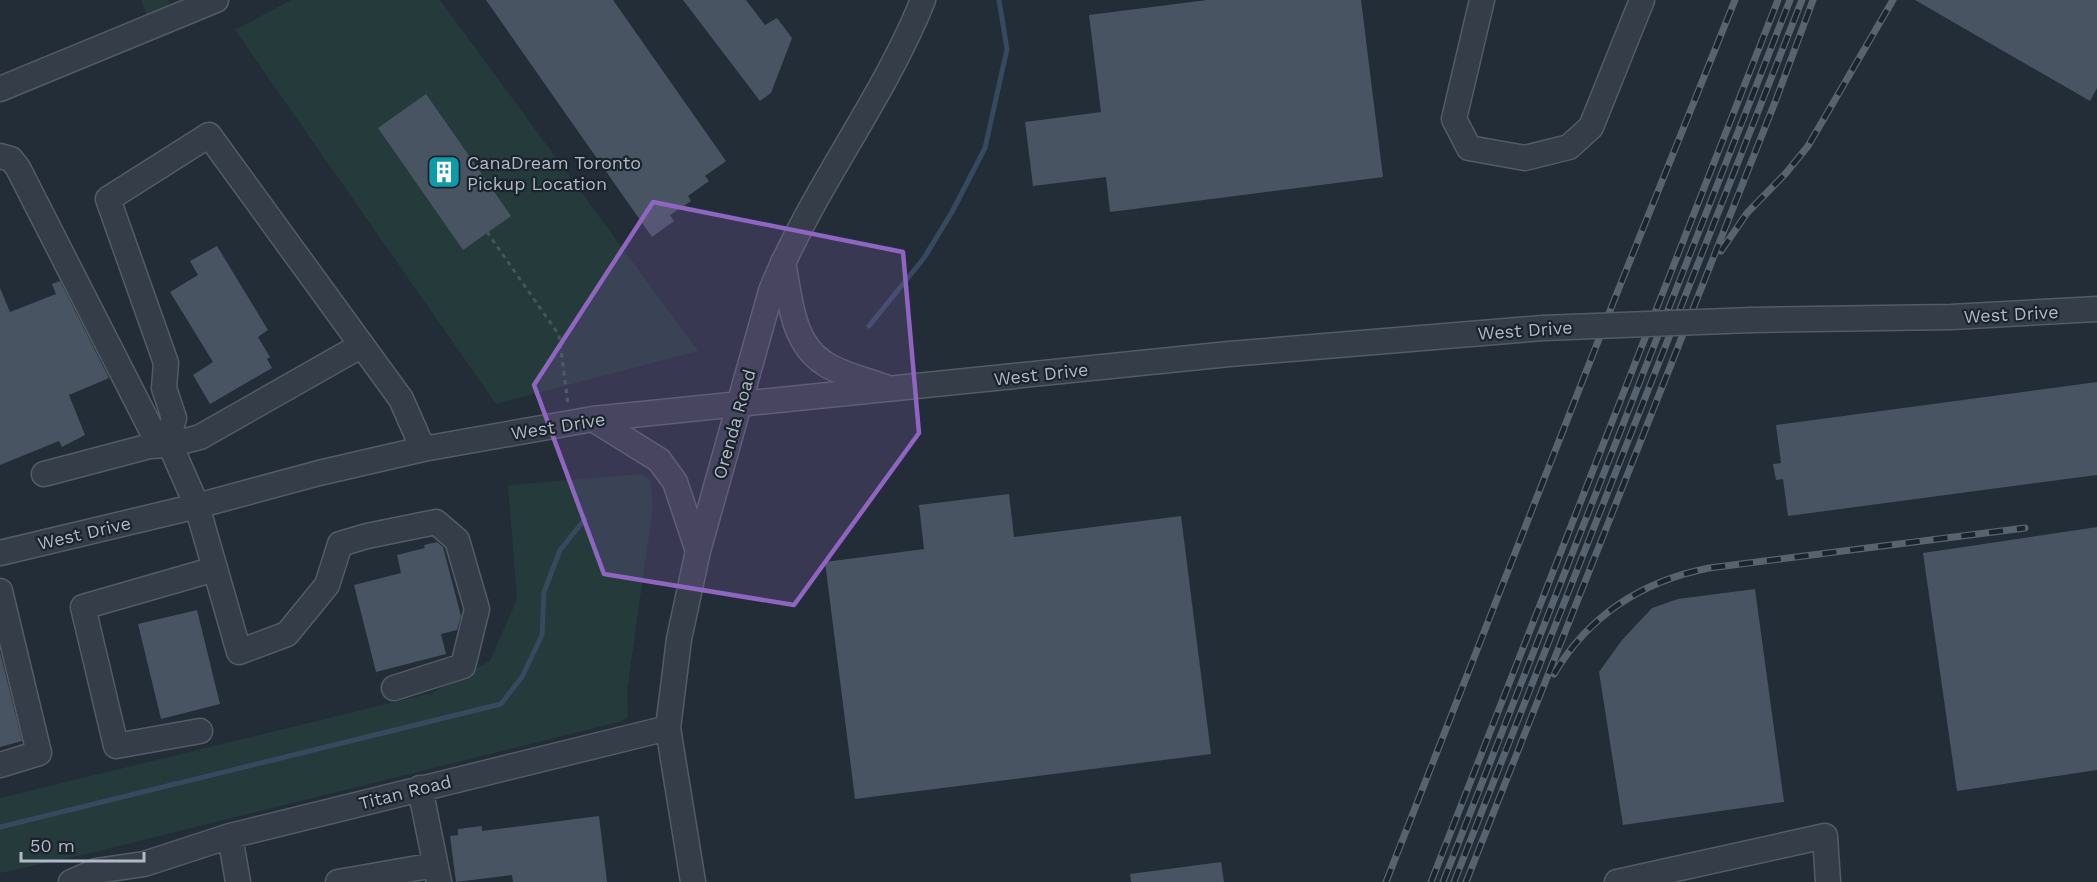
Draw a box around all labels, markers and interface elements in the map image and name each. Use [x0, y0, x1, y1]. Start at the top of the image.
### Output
place label: CanaDream Toronto Pickup Location [467, 152, 641, 194]
building icon: CanaDream Toronto Pickup Location [426, 154, 462, 190]
street label: West Drive [1963, 301, 2059, 327]
street label: West Drive [1477, 316, 1573, 344]
street label: West Drive [993, 359, 1089, 389]
street label: Orenda Road [708, 367, 760, 481]
street label: West Drive [509, 408, 607, 444]
street label: West Drive [35, 512, 133, 554]
street label: Titan Road [357, 770, 453, 814]
scale bar [21, 825, 144, 863]
text: 50 m [30, 835, 75, 856]

